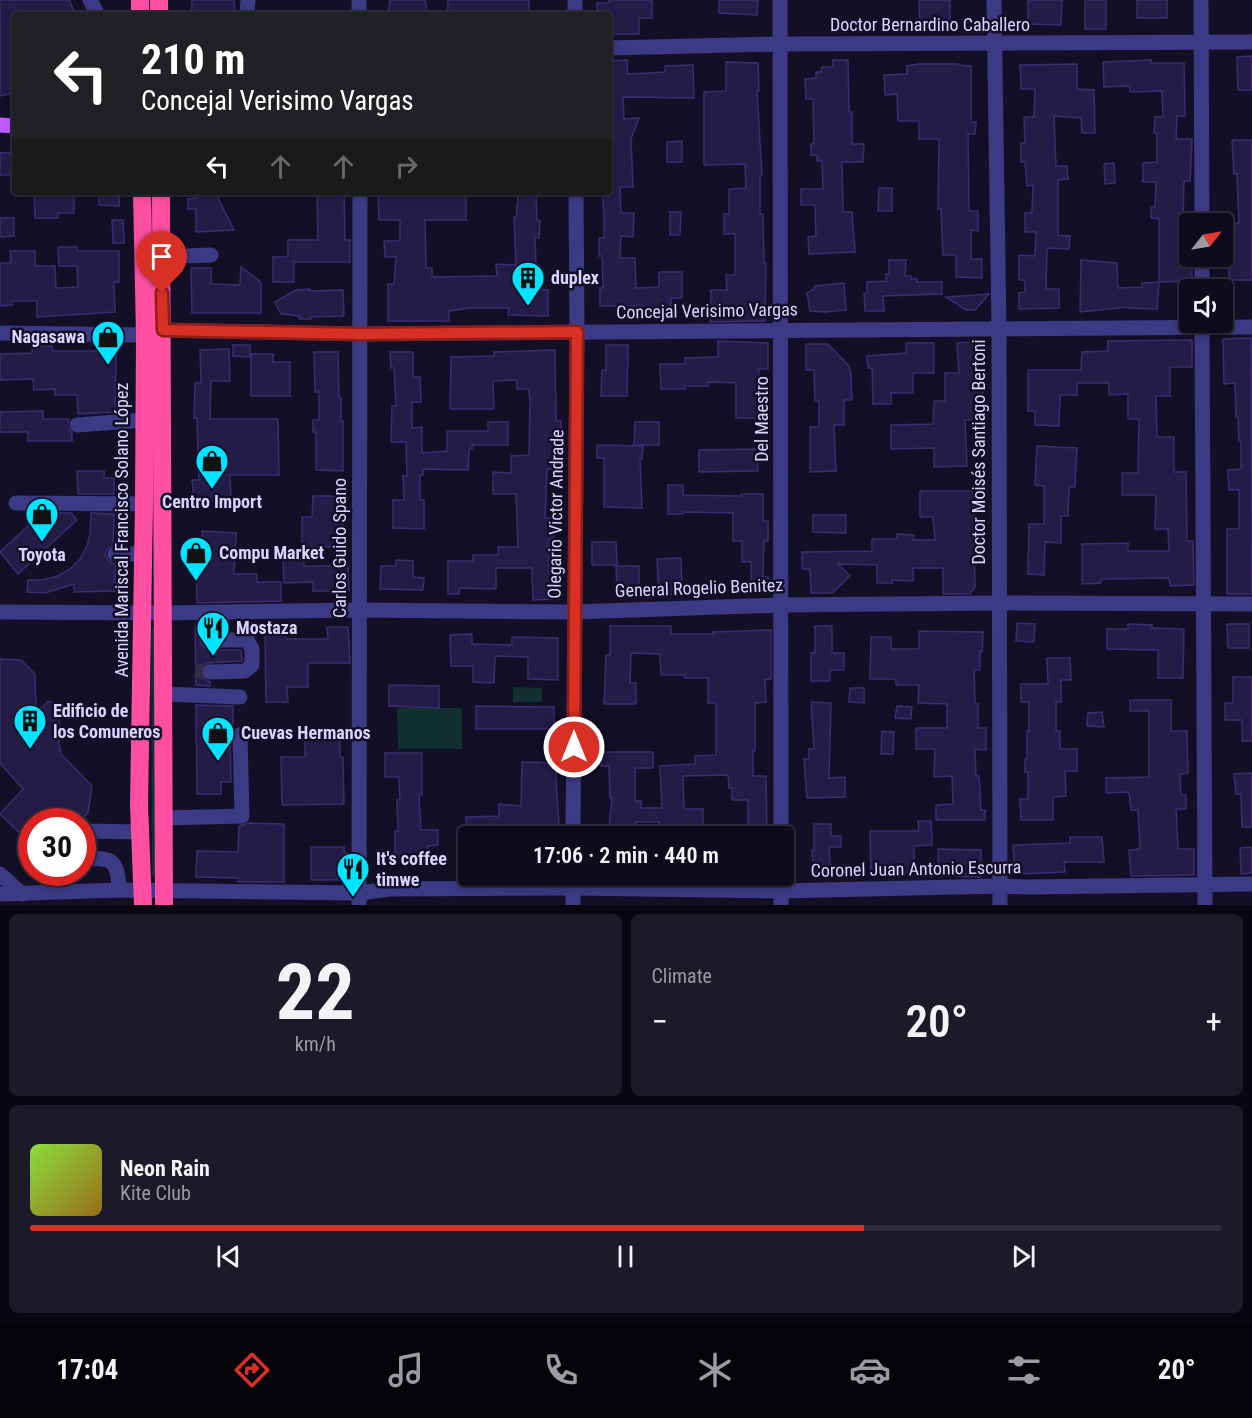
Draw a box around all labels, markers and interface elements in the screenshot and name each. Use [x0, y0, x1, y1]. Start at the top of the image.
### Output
street label: Doctor Bernardino Caballero [830, 14, 1030, 35]
text: 210 m [141, 35, 246, 84]
icon: left [42, 36, 120, 114]
text: Concejal Verisimo Vargas [141, 85, 414, 117]
icon: left [201, 150, 234, 183]
icon: ahead [264, 150, 297, 183]
icon: ahead [327, 150, 360, 183]
icon: right [390, 150, 423, 183]
north arrow [1179, 213, 1233, 267]
map controls [1179, 213, 1233, 333]
pin [136, 231, 187, 293]
icon: arrive [145, 240, 178, 273]
building icon: duplex [510, 260, 546, 307]
place label: duplex [551, 267, 599, 288]
button: sound [1179, 279, 1233, 333]
street label: Concejal Verisimo Vargas [616, 298, 798, 323]
shop icon: Nagasawa [90, 319, 126, 366]
place label: Nagasawa [11, 326, 85, 347]
street label: Doctor Moisés Santiago Bertoni [968, 339, 989, 565]
street label: Del Maestro [751, 376, 772, 462]
street label: Avenida Mariscal Francisco Solano López [111, 383, 132, 677]
street label: Olegario Victor Andrade [544, 429, 567, 599]
shop icon: Centro Import [194, 443, 230, 490]
street label: Carlos Guido Spano [329, 478, 350, 618]
place label: Centro Import [162, 491, 262, 512]
shop icon: Toyota [24, 496, 60, 543]
shop icon: Compu Market [178, 535, 214, 582]
place label: Compu Market [219, 542, 325, 563]
place label: Toyota [18, 544, 66, 565]
street label: General Rogelio Benitez [614, 574, 784, 601]
restaurant icon: Mostaza [195, 610, 231, 657]
place label: Mostaza [236, 617, 297, 638]
place label: Edificio de los Comuneros [53, 700, 160, 742]
building icon: Edificio de los Comuneros [12, 703, 48, 750]
shop icon: Cuevas Hermanos [200, 715, 236, 762]
position arrow [542, 715, 606, 779]
place label: Cuevas Hermanos [241, 722, 371, 743]
speed limit sign: 30 [18, 808, 96, 886]
text: 17:06 · 2 min · 440 m [533, 843, 719, 868]
place label: It's coffee timwe [376, 848, 447, 890]
restaurant icon: It's coffee timwe [335, 851, 371, 898]
street label: Coronel Juan Antonio Escurra [811, 856, 1021, 881]
text: 22 [276, 947, 355, 1038]
text: Climate [652, 964, 712, 988]
text: 20° [905, 995, 968, 1048]
text: − [652, 1002, 668, 1041]
text: + [1206, 1002, 1222, 1041]
text: km/h [295, 1032, 336, 1056]
text: Neon Rain [120, 1156, 210, 1181]
text: Kite Club [120, 1181, 191, 1205]
icon: previous [212, 1240, 245, 1273]
icon: pause [609, 1240, 642, 1273]
icon: next [1007, 1240, 1040, 1273]
icon: directions [231, 1349, 273, 1391]
icon: music [385, 1349, 427, 1391]
icon: phone [540, 1349, 582, 1391]
icon: climate [694, 1349, 736, 1391]
icon: car [849, 1349, 891, 1391]
icon: filters [1003, 1349, 1045, 1391]
text: 17:04 [56, 1354, 118, 1386]
text: 20° [1158, 1354, 1196, 1386]

